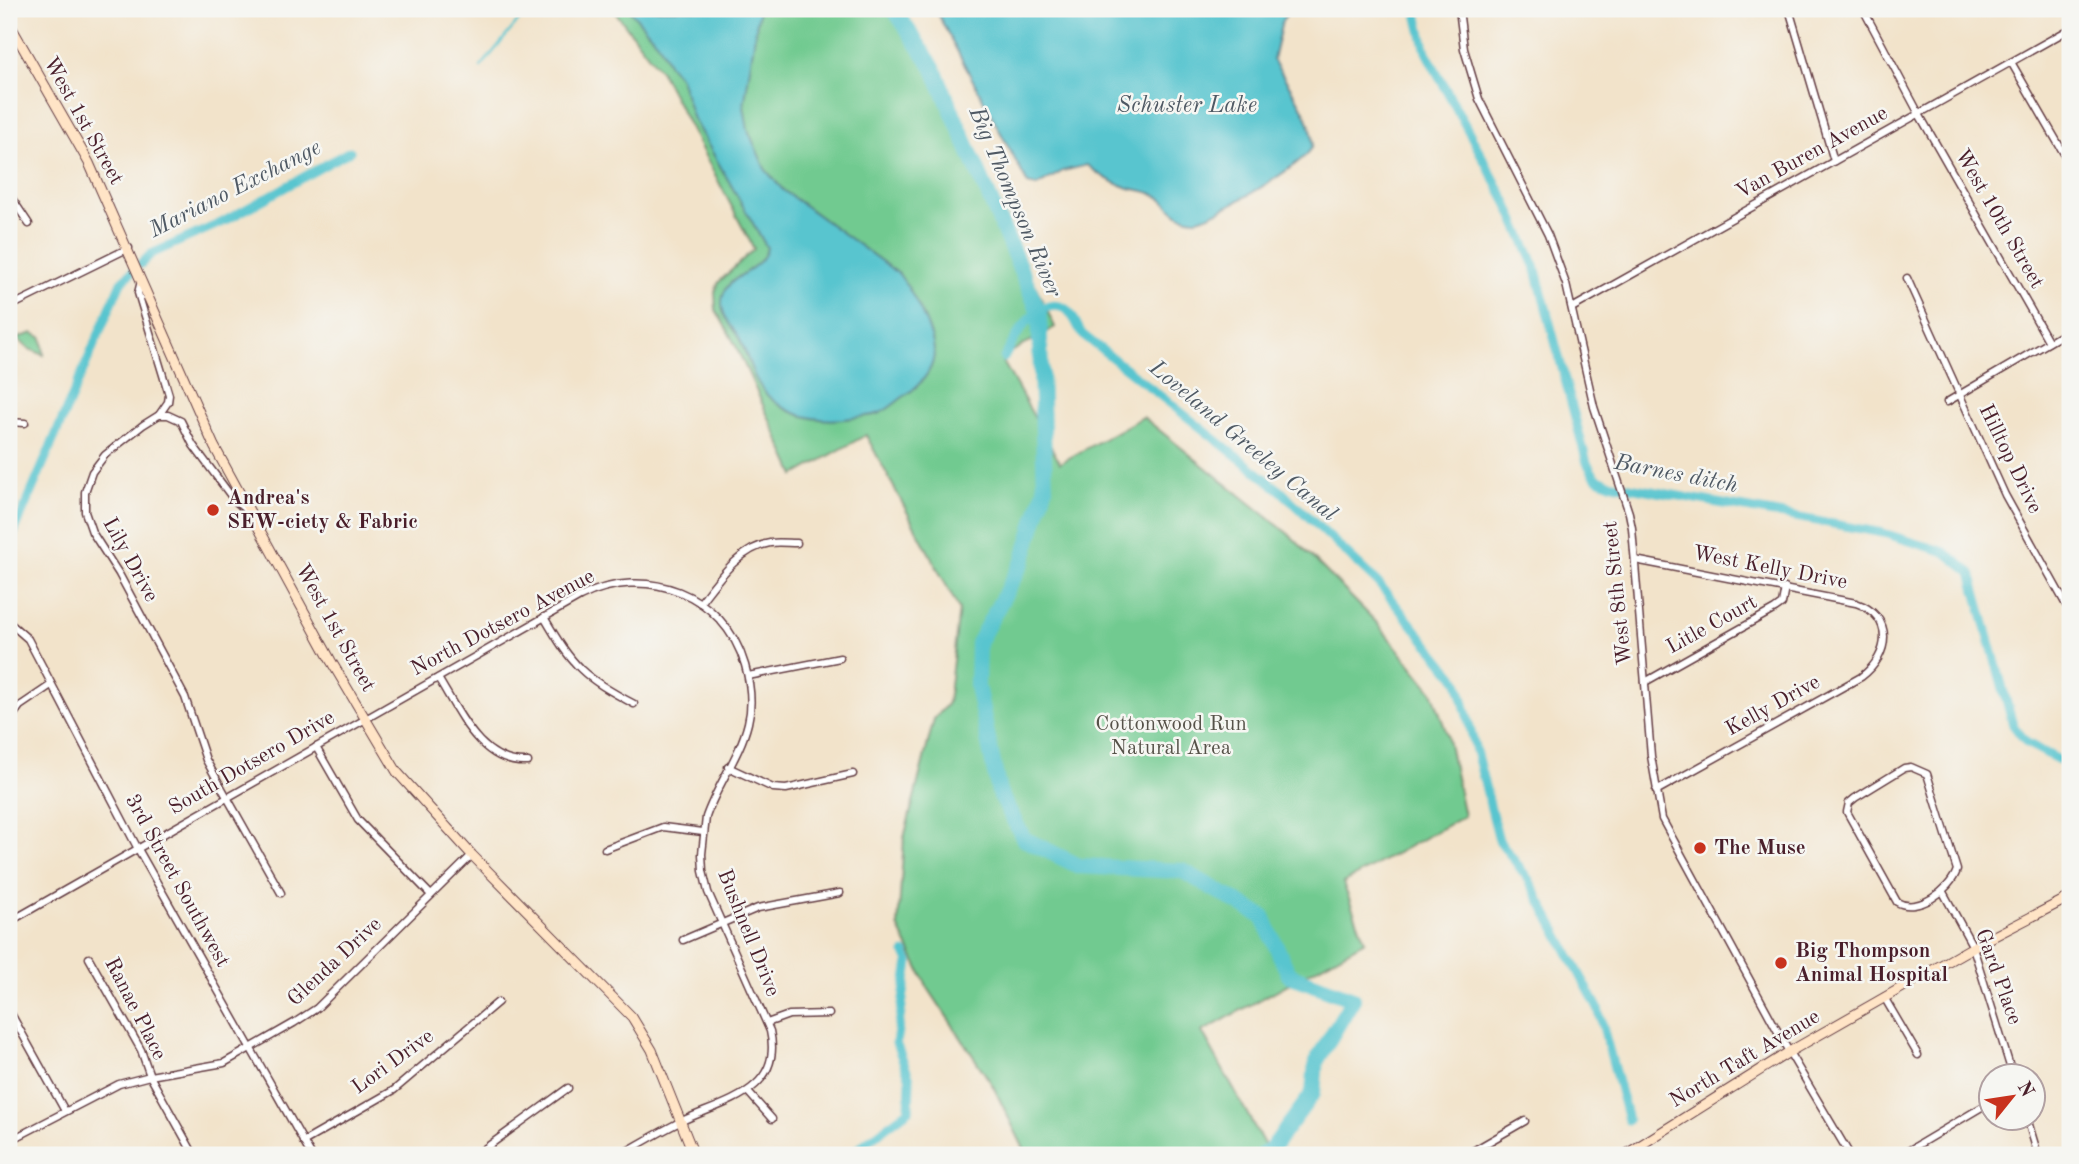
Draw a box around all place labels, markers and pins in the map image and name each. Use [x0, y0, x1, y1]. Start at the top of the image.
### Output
place label: Andrea's SEW-ciety & Fabric [227, 488, 418, 533]
marker: Andrea's SEW-ciety & Fabric [205, 502, 221, 518]
place label: The Muse [1714, 838, 1806, 859]
marker: The Muse [1692, 840, 1708, 856]
place label: Big Thompson Animal Hospital [1795, 941, 1948, 986]
marker: Big Thompson Animal Hospital [1773, 955, 1789, 971]

